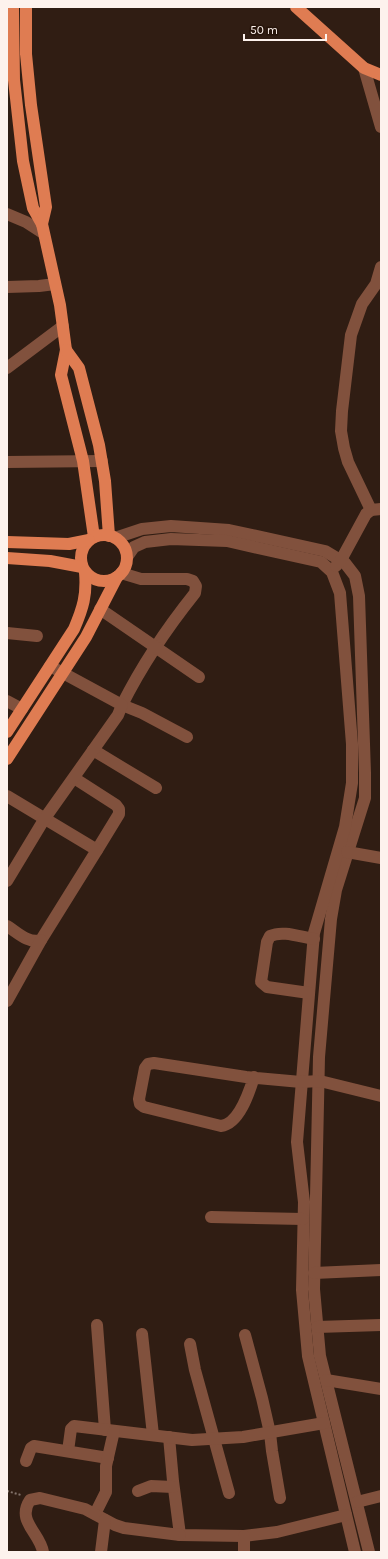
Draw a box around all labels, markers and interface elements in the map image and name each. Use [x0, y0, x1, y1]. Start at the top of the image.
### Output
scale bar [244, 16, 326, 42]
text: 50 m [250, 23, 278, 37]

